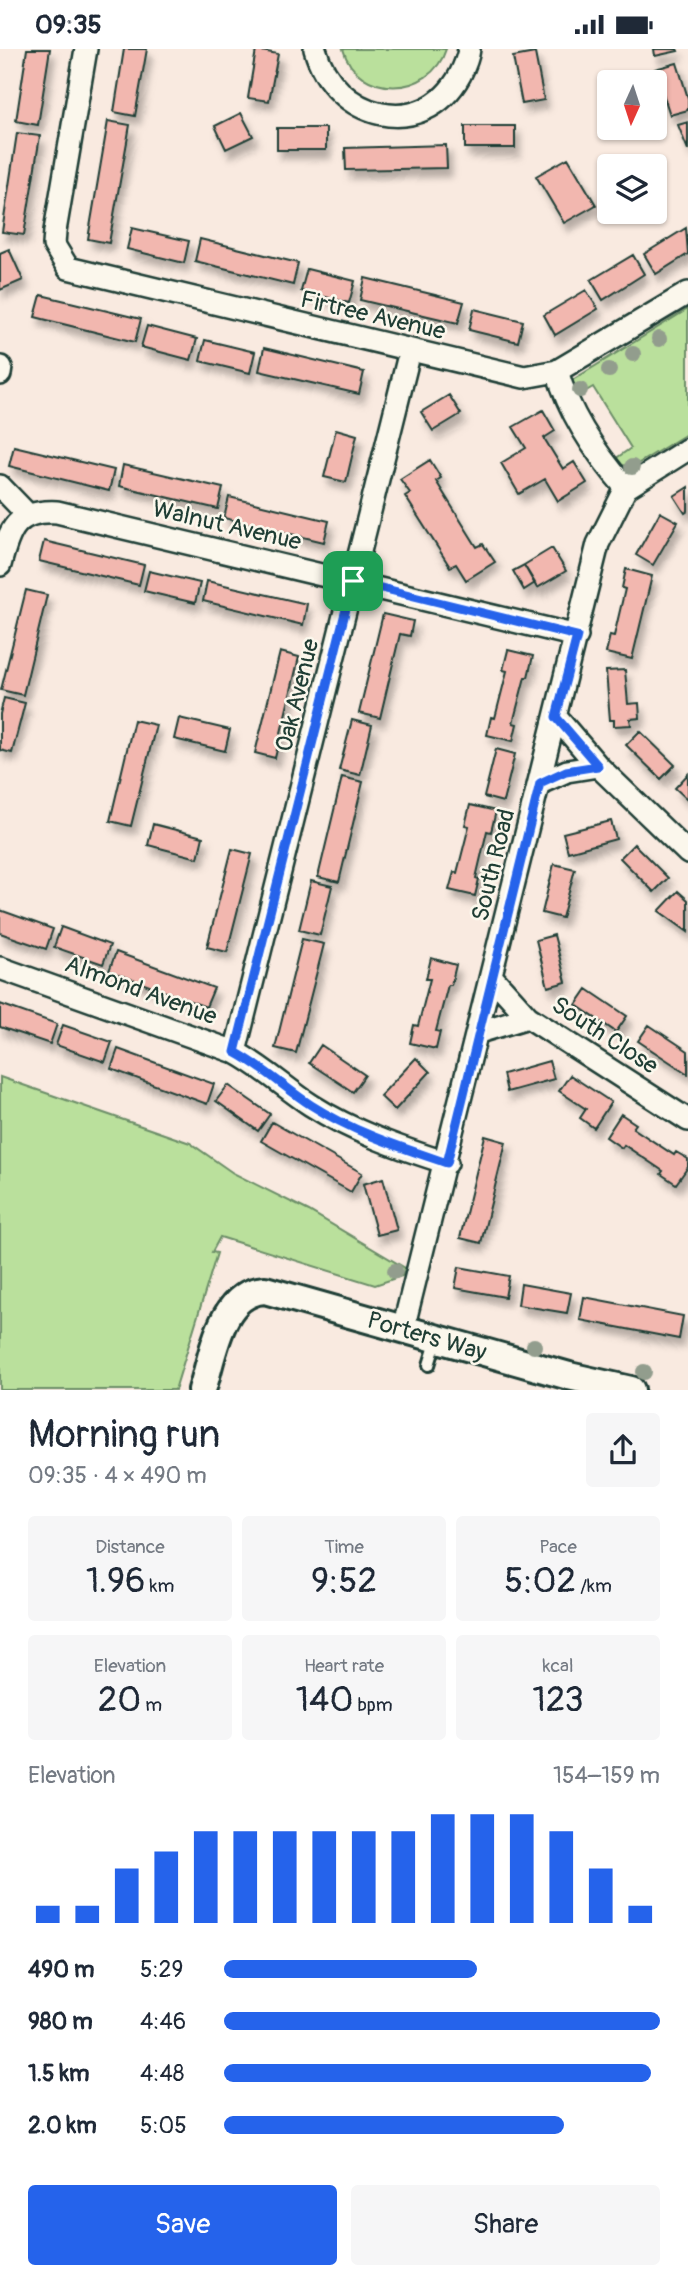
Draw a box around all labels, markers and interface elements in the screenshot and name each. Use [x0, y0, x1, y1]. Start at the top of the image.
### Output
text: 09:35 [35, 9, 102, 41]
north arrow [597, 70, 667, 140]
map controls [597, 70, 667, 224]
button: layers [597, 154, 667, 224]
street label: Firtree Avenue [298, 285, 448, 346]
street label: Walnut Avenue [150, 494, 304, 557]
pin [323, 551, 383, 611]
icon: arrive [334, 562, 372, 600]
street label: Oak Avenue [269, 635, 326, 755]
street label: South Road [466, 806, 521, 924]
street label: Almond Avenue [61, 950, 221, 1031]
street label: South Close [546, 990, 664, 1081]
street label: Porters Way [364, 1306, 490, 1367]
text: Morning run [28, 1411, 220, 1459]
button: share [586, 1413, 660, 1487]
text: 09:35 · 4 × 490 m [28, 1461, 207, 1490]
text: Distance [95, 1535, 165, 1559]
text: Time [324, 1535, 364, 1559]
text: Pace [539, 1535, 577, 1559]
text: 1.96 [86, 1559, 145, 1603]
text: 9:52 [311, 1559, 377, 1603]
text: 5:02 [504, 1559, 576, 1603]
text: km [145, 1574, 174, 1598]
text: /km [576, 1574, 612, 1598]
text: Elevation [94, 1654, 166, 1678]
text: Heart rate [304, 1654, 384, 1678]
text: kcal [543, 1654, 573, 1678]
text: 20 [98, 1678, 141, 1722]
text: 140 [295, 1678, 353, 1722]
text: 123 [532, 1678, 584, 1722]
text: m [141, 1693, 162, 1717]
text: bpm [353, 1693, 393, 1717]
text: Elevation [28, 1761, 116, 1790]
text: 154–159 m [553, 1761, 660, 1790]
text: 490 m [28, 1955, 94, 1984]
text: 5:29 [140, 1955, 183, 1984]
text: 980 m [28, 2007, 93, 2036]
text: 4:46 [140, 2007, 186, 2036]
text: 1.5 km [28, 2059, 90, 2088]
text: 4:48 [140, 2059, 184, 2088]
text: 2.0 km [28, 2111, 97, 2140]
text: 5:05 [140, 2111, 187, 2140]
button: Save [28, 2185, 337, 2265]
button: Share [351, 2185, 660, 2265]

